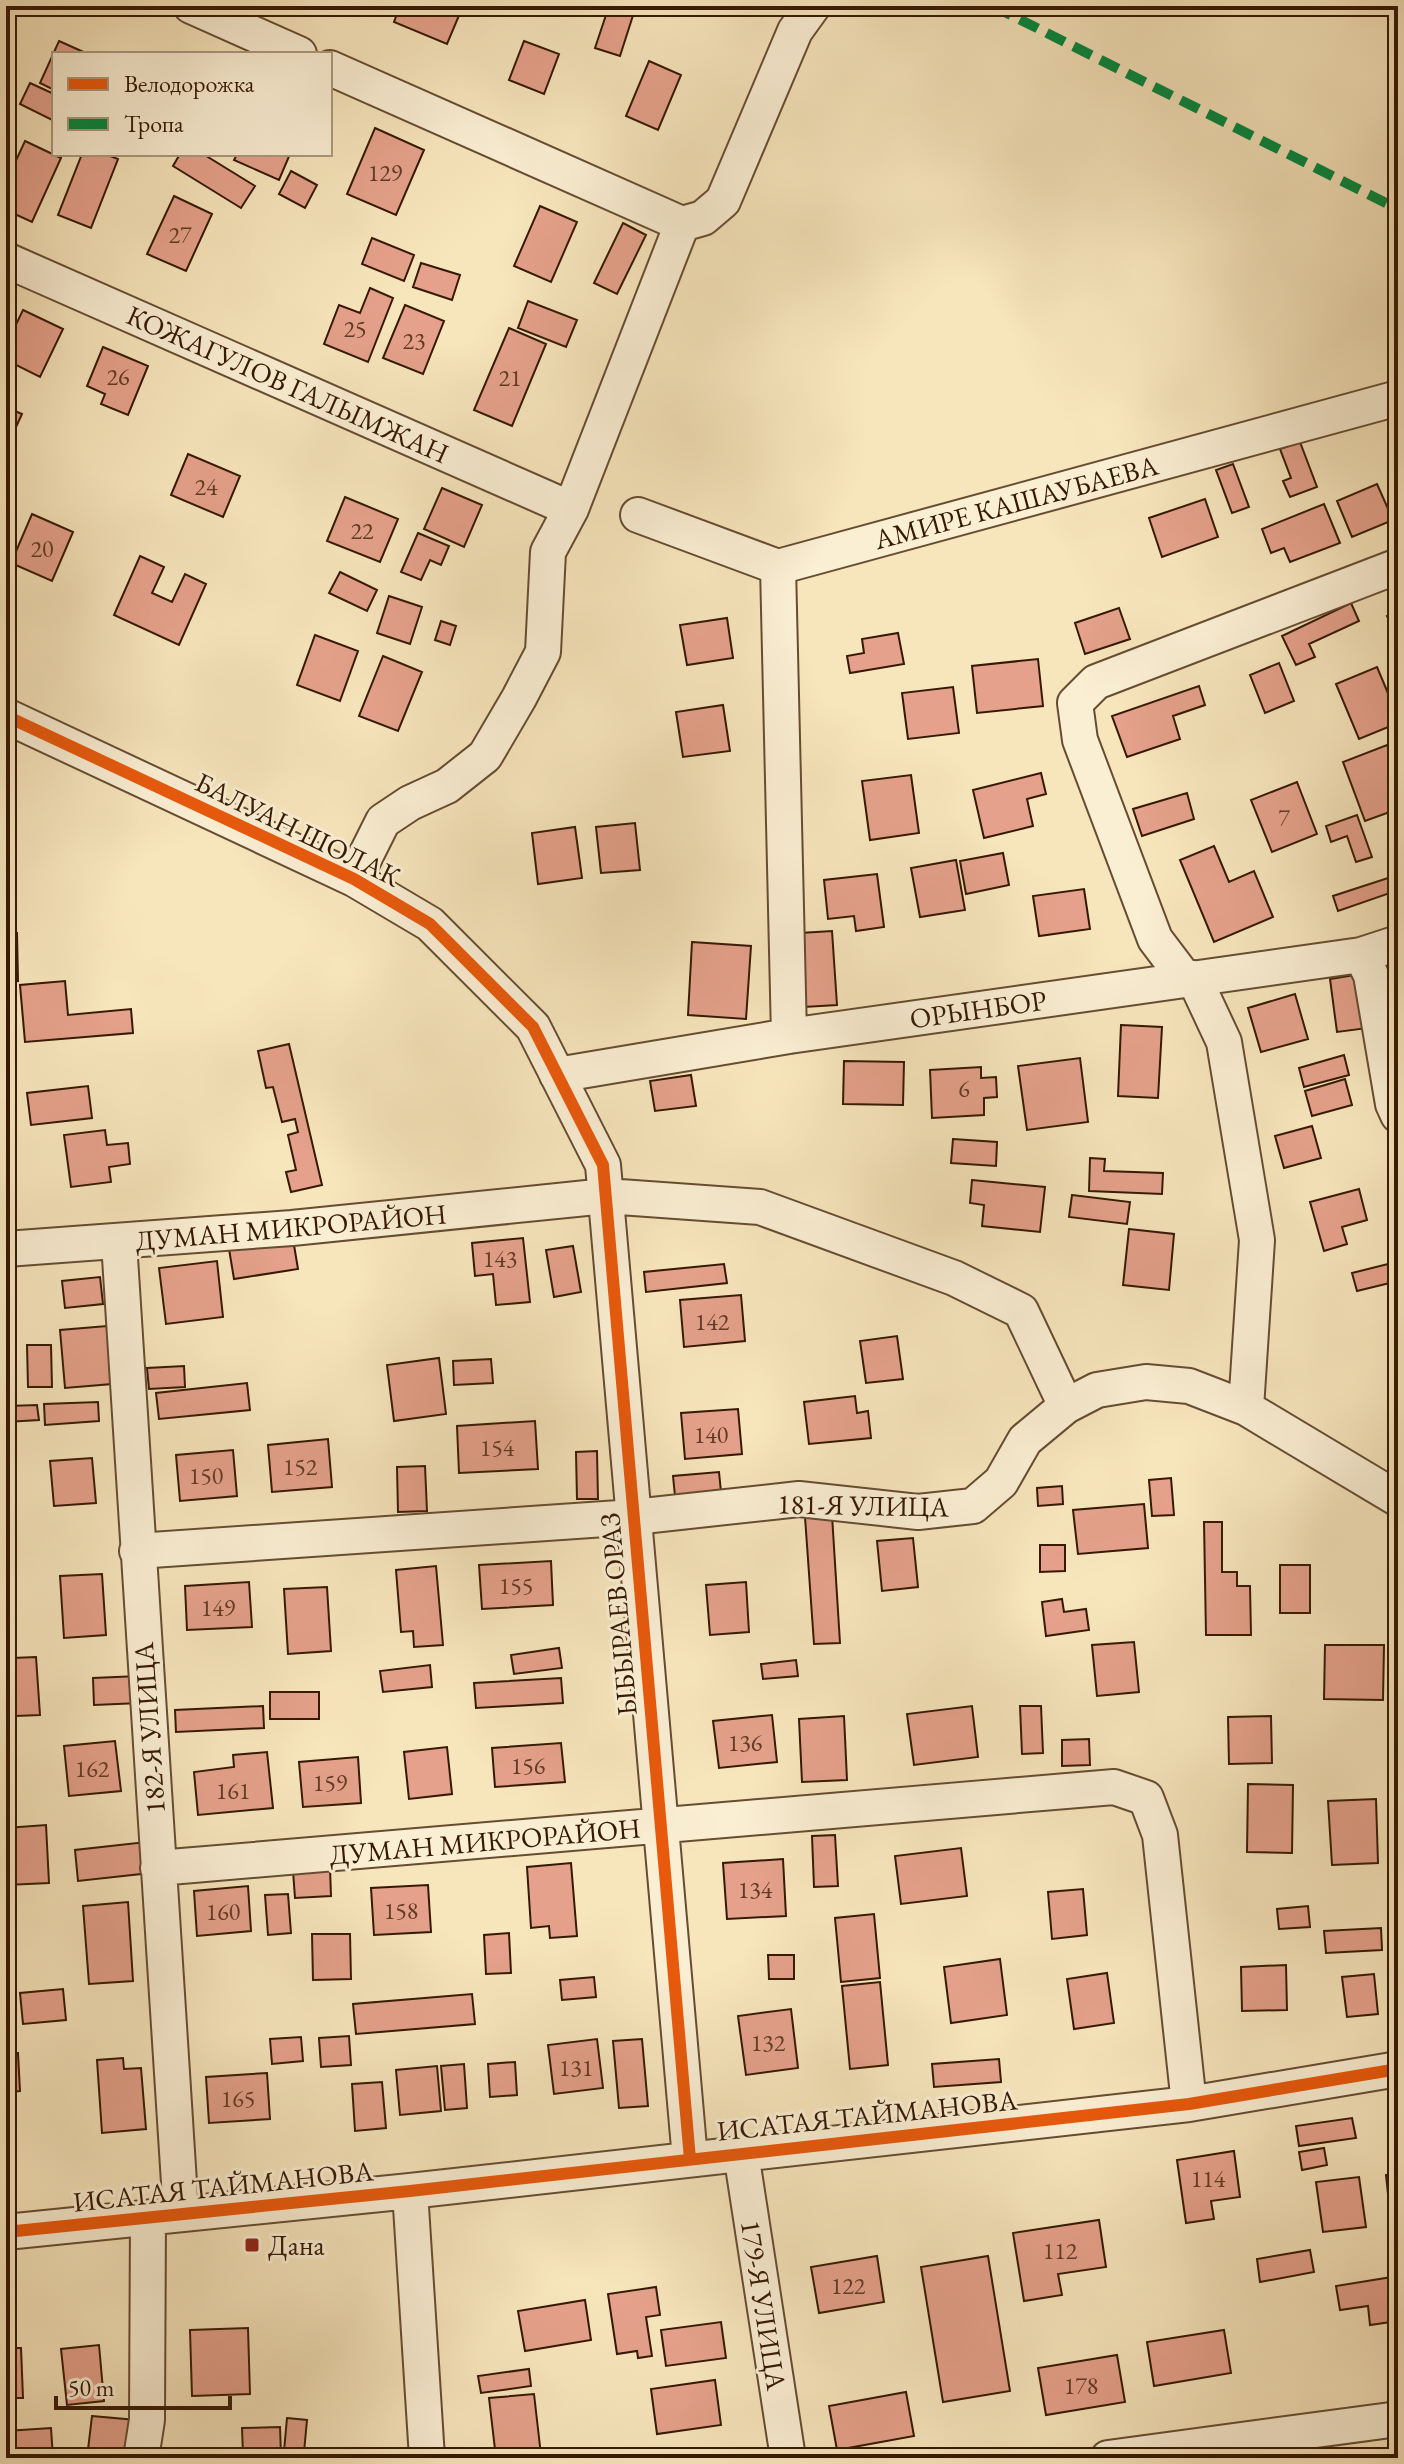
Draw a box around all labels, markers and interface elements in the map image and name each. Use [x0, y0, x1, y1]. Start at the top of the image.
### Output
legend [52, 52, 332, 156]
text: Велодорожка [124, 68, 255, 99]
text: Тропа [124, 108, 184, 139]
house number: 129 [368, 157, 403, 188]
house number: 27 [168, 219, 192, 250]
street label: КОЖАГУЛОВ ГАЛЫМЖАН [121, 297, 455, 471]
house number: 25 [343, 313, 367, 344]
house number: 23 [402, 325, 426, 356]
house number: 26 [106, 361, 130, 392]
house number: 21 [498, 362, 522, 393]
street label: АМИРЕ КАШАУБАЕВА [869, 447, 1163, 558]
house number: 24 [194, 471, 218, 502]
house number: 22 [350, 515, 374, 546]
house number: 20 [30, 533, 54, 564]
street label: БАЛУАН ШОЛАК [189, 764, 407, 895]
house number: 7 [1278, 802, 1290, 833]
street label: ОРЫНБОР [907, 982, 1049, 1036]
house number: 6 [958, 1073, 970, 1104]
street label: ДУМАН МИКРОРАЙОН [134, 1195, 448, 1259]
house number: 143 [483, 1243, 517, 1274]
house number: 142 [695, 1306, 730, 1337]
house number: 140 [694, 1419, 728, 1450]
house number: 154 [480, 1432, 515, 1463]
house number: 152 [283, 1451, 318, 1482]
house number: 150 [189, 1460, 223, 1491]
street label: 181-Я УЛИЦА [777, 1486, 950, 1525]
street label: ЫБЫРАЕВ ОРАЗ [591, 1511, 645, 1717]
house number: 155 [499, 1570, 533, 1601]
house number: 149 [201, 1592, 236, 1623]
street label: 182-Я УЛИЦА [125, 1640, 173, 1815]
house number: 136 [728, 1727, 762, 1758]
house number: 156 [511, 1750, 545, 1781]
house number: 162 [75, 1753, 110, 1784]
house number: 159 [313, 1767, 348, 1798]
house number: 161 [216, 1775, 250, 1806]
street label: ДУМАН МИКРОРАЙОН [328, 1809, 642, 1873]
house number: 134 [738, 1874, 773, 1905]
house number: 158 [384, 1895, 418, 1926]
house number: 160 [206, 1896, 240, 1927]
house number: 132 [751, 2027, 786, 2058]
house number: 131 [559, 2052, 593, 2083]
street label: ИСАТАЯ ТАЙМАНОВА [715, 2081, 1020, 2149]
house number: 165 [221, 2083, 255, 2114]
street label: ИСАТАЯ ТАЙМАНОВА [71, 2152, 376, 2220]
house number: 114 [1191, 2163, 1226, 2194]
street label: 179-Я УЛИЦА [733, 2217, 795, 2393]
place label: Дана [268, 2227, 326, 2263]
house number: 112 [1043, 2235, 1078, 2266]
marker: Дана [243, 2236, 261, 2254]
house number: 122 [831, 2270, 866, 2301]
scale bar [56, 2360, 230, 2410]
house number: 178 [1064, 2370, 1098, 2401]
text: 50 m [68, 2372, 115, 2403]

